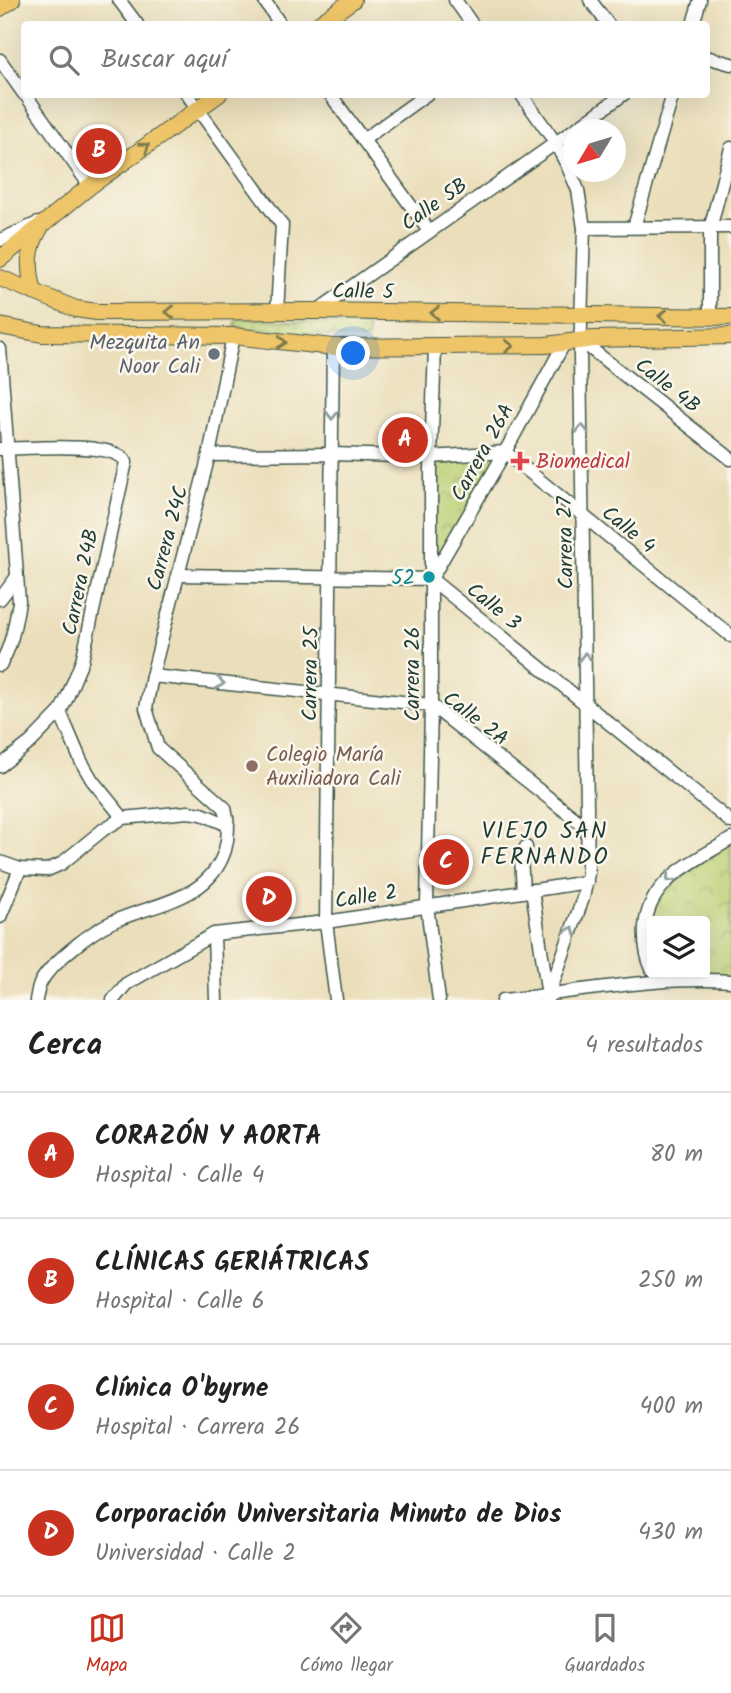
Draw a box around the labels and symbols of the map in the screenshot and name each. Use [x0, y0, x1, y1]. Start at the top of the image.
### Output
north arrow [563, 119, 626, 182]
pin: B [76, 125, 122, 177]
one-way arrow [137, 143, 150, 155]
street label: Calle 5B [395, 170, 475, 240]
street label: Calle 5 [332, 275, 396, 310]
one-way arrow [164, 304, 175, 320]
one-way arrow [430, 305, 440, 321]
one-way arrow [657, 309, 668, 324]
place label: Mezquita An Noor Cali [89, 327, 201, 384]
one-way arrow [276, 334, 287, 349]
your location [336, 336, 370, 370]
one-way arrow [503, 339, 514, 354]
marker: Mezquita An Noor Cali [206, 346, 222, 362]
street label: Calle 4B [627, 350, 707, 422]
street label: Carrera 26A [443, 398, 524, 508]
one-way arrow [325, 410, 340, 421]
pin: A [382, 414, 428, 466]
one-way arrow [574, 424, 590, 434]
place label: Biomedical [536, 446, 630, 479]
marker: Biomedical [510, 451, 530, 471]
street label: Carrera 24C [139, 482, 198, 595]
street label: Carrera 27 [549, 495, 584, 590]
street label: Calle 4 [594, 498, 663, 563]
street label: Carrera 24B [54, 526, 109, 639]
place label: 52 [392, 562, 415, 595]
marker: 52 [421, 569, 437, 585]
street label: Calle 3 [458, 575, 528, 640]
street label: Carrera 25 [294, 625, 329, 722]
street label: Carrera 26 [397, 627, 430, 721]
one-way arrow [578, 651, 593, 662]
one-way arrow [215, 675, 226, 690]
street label: Calle 2A [435, 683, 515, 755]
place label: Colegio María Auxiliadora Cali [266, 739, 402, 796]
marker: Colegio María Auxiliadora Cali [244, 758, 260, 774]
district label: VIEJO SAN FERNANDO [481, 814, 609, 876]
pin: C [423, 836, 469, 888]
one-way arrow [665, 870, 678, 882]
pin: D [246, 873, 292, 925]
street label: Calle 2 [333, 876, 400, 919]
one-way arrow [563, 925, 577, 937]

